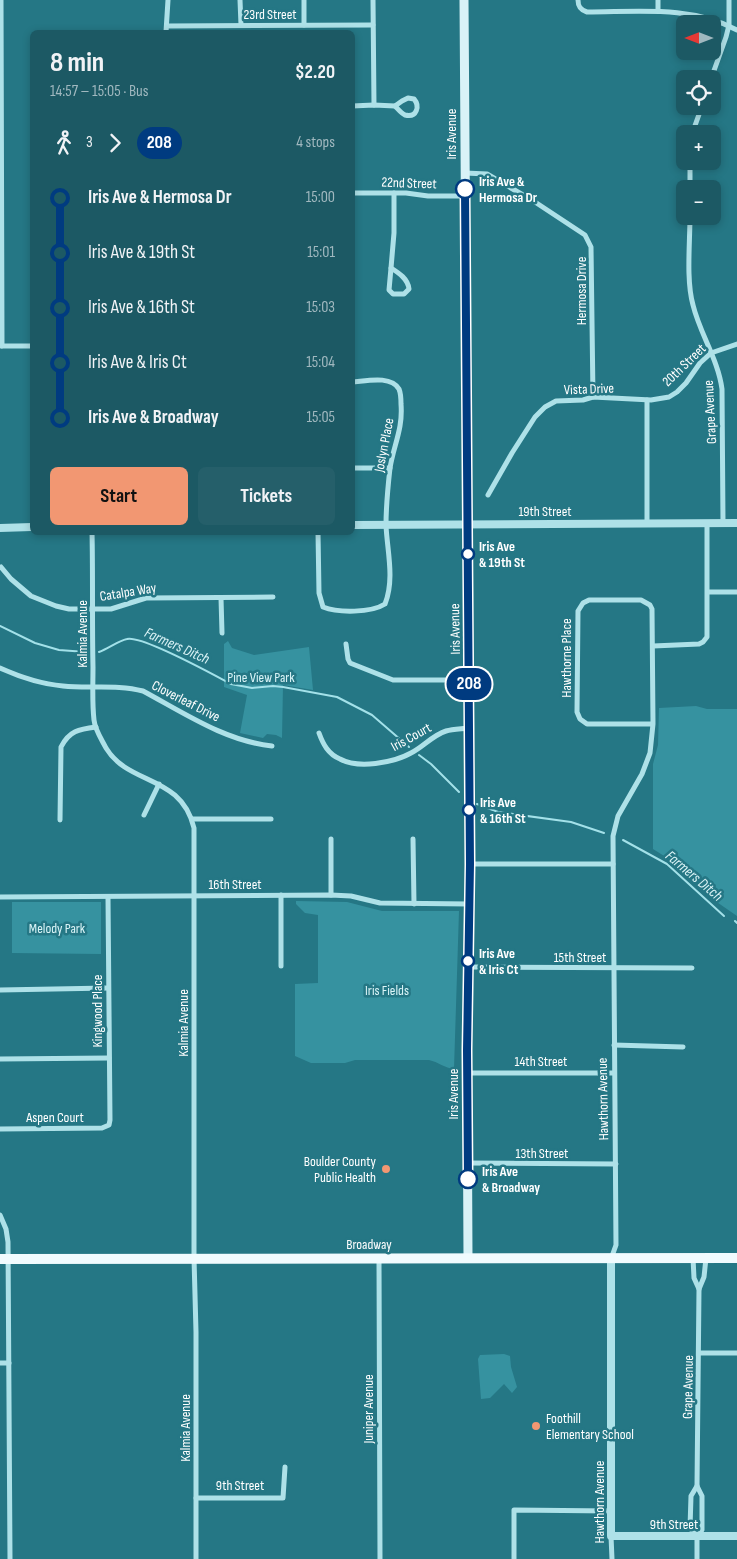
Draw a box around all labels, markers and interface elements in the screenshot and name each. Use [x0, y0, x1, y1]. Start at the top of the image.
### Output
street label: 23rd Street [243, 6, 297, 23]
north arrow [676, 15, 721, 60]
map controls [676, 15, 721, 225]
text: 8 min [50, 46, 104, 79]
text: $2.20 [295, 61, 335, 84]
button: locate [676, 70, 721, 115]
text: 14:57 – 15:05 · Bus [50, 82, 148, 101]
street label: Iris Avenue [443, 109, 460, 159]
button: + [676, 125, 721, 170]
icon: walk [50, 129, 78, 157]
icon: forward [101, 129, 129, 157]
text: 208 [147, 132, 172, 153]
text: 3 [86, 133, 93, 152]
text: 4 stops [296, 133, 335, 152]
place label: Iris Ave & Hermosa Dr [479, 173, 538, 206]
street label: 22nd Street [381, 174, 437, 192]
marker: Iris Ave & Hermosa Dr [455, 179, 475, 199]
button: − [676, 180, 721, 225]
text: Iris Ave & Hermosa Dr [88, 186, 232, 209]
text: 15:00 [306, 188, 335, 207]
text: Iris Ave & 19th St [88, 241, 195, 264]
text: 15:01 [307, 243, 335, 262]
street label: Hermosa Drive [573, 257, 590, 325]
text: Iris Ave & 16th St [88, 296, 195, 319]
text: 15:03 [306, 298, 335, 317]
street label: 20th Street [659, 340, 709, 390]
text: Iris Ave & Iris Ct [88, 351, 187, 374]
text: 15:04 [306, 353, 335, 372]
street label: Vista Drive [564, 380, 614, 398]
street label: Grape Avenue [700, 380, 720, 444]
text: Iris Ave & Broadway [88, 406, 219, 429]
text: 15:05 [306, 408, 335, 427]
street label: Joslyn Place [370, 416, 398, 475]
button: Start [50, 467, 188, 525]
button: Tickets [198, 467, 335, 525]
street label: 19th Street [518, 503, 572, 520]
place label: Iris Ave & 19th St [479, 538, 525, 571]
marker: Iris Ave & 19th St [461, 547, 475, 561]
street label: Catalpa Way [99, 579, 158, 605]
street label: Kalmia Avenue [74, 600, 91, 668]
street label: Iris Avenue [446, 603, 464, 655]
street label: Hawthorne Place [558, 618, 575, 698]
water label: Farmers Ditch [142, 623, 212, 669]
line badge: 208 [440, 668, 498, 700]
park label: Pine View Park [227, 669, 295, 686]
text: 208 [457, 673, 481, 694]
street label: Cloverleaf Drive [149, 677, 223, 725]
street label: Iris Court [388, 719, 434, 755]
place label: Iris Ave & 16th St [480, 794, 526, 827]
marker: Iris Ave & 16th St [462, 803, 476, 817]
water label: Farmers Ditch [661, 846, 727, 906]
street label: 16th Street [208, 876, 262, 893]
park label: Melody Park [29, 920, 86, 937]
place label: Iris Ave & Iris Ct [479, 945, 519, 978]
street label: 15th Street [554, 949, 606, 966]
marker: Iris Ave & Iris Ct [461, 954, 475, 968]
street label: Kingwood Place [89, 975, 106, 1048]
park label: Iris Fields [365, 982, 409, 999]
street label: Kalmia Avenue [175, 989, 192, 1057]
street label: 14th Street [515, 1053, 567, 1070]
street label: Hawthorn Avenue [594, 1057, 612, 1141]
street label: Iris Avenue [445, 1069, 462, 1119]
street label: Aspen Court [25, 1109, 84, 1126]
street label: 13th Street [516, 1145, 568, 1162]
place label: Boulder County Public Health [304, 1153, 377, 1186]
marker: Boulder County Public Health [380, 1163, 392, 1175]
place label: Iris Ave & Broadway [482, 1163, 540, 1196]
marker: Iris Ave & Broadway [458, 1169, 478, 1189]
street label: Broadway [346, 1236, 392, 1253]
street label: Grape Avenue [679, 1355, 697, 1419]
street label: Juniper Avenue [360, 1374, 377, 1445]
street label: Kalmia Avenue [177, 1394, 194, 1462]
place label: Foothill Elementary School [546, 1410, 634, 1443]
marker: Foothill Elementary School [530, 1420, 542, 1432]
street label: Hawthorn Avenue [591, 1461, 608, 1543]
street label: 9th Street [216, 1477, 264, 1494]
street label: 9th Street [650, 1516, 698, 1533]

